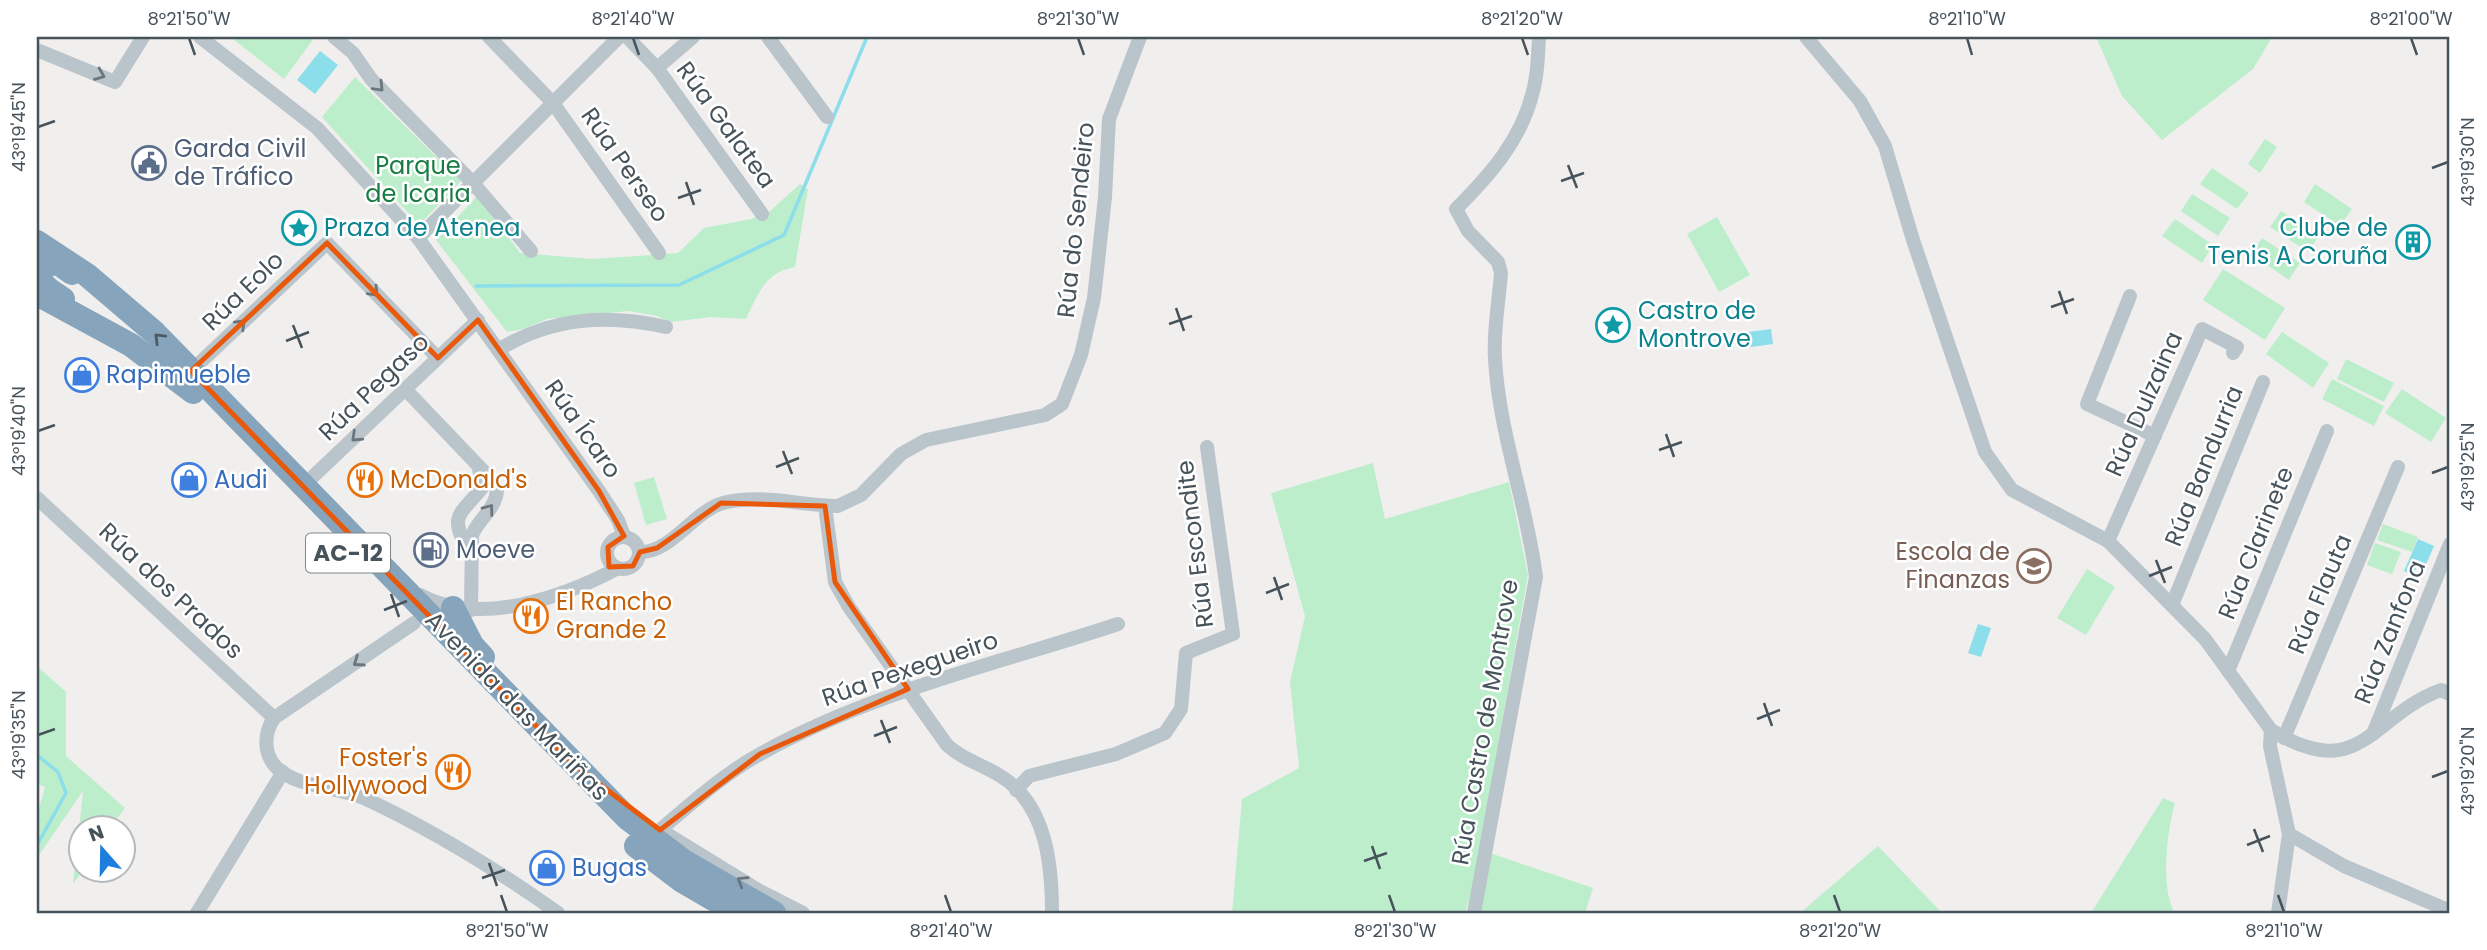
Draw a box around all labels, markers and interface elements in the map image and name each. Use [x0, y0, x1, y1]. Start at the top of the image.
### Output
text: 8°21'50"W [147, 6, 231, 31]
text: 8°21'40"W [591, 6, 675, 31]
text: 8°21'30"W [1037, 6, 1120, 31]
text: 8°21'20"W [1481, 6, 1564, 31]
text: 8°21'10"W [1928, 6, 2006, 31]
text: 8°21'00"W [2369, 6, 2453, 31]
street label: Rúa Galatea [669, 55, 784, 195]
one-way arrow [93, 67, 105, 81]
one-way arrow [370, 79, 383, 92]
text: 43°19'45"N [6, 82, 31, 172]
street label: Rúa Perseo [574, 101, 677, 229]
text: 43°19'30"N [2455, 117, 2480, 207]
street label: Rúa do Sendeiro [1049, 121, 1102, 319]
place label: Garda Civil de Tráfico [174, 132, 306, 193]
public building icon: Garda Civil de Tráfico [130, 144, 168, 182]
park label: Parque de Icaria [365, 149, 471, 210]
place icon: Praza de Atenea [280, 209, 318, 247]
place label: Praza de Atenea [324, 211, 520, 244]
place label: Clube de Tenis A Coruña [2208, 211, 2388, 272]
building icon: Clube de Tenis A Coruña [2394, 223, 2432, 261]
street label: Rúa Eolo [195, 244, 291, 338]
one-way arrow [365, 284, 378, 297]
place label: Castro de Montrove [1638, 294, 1756, 355]
place icon: Castro de Montrove [1594, 306, 1632, 344]
one-way arrow [233, 320, 246, 333]
street label: Rúa Pegaso [311, 326, 436, 448]
street label: Rúa Dulzaina [2097, 326, 2190, 482]
one-way arrow [155, 334, 167, 346]
shop icon: Rapimueble [63, 356, 101, 394]
place label: Rapimueble [106, 358, 251, 391]
street label: Rúa Ícaro [537, 373, 630, 485]
street label: Rúa Bandurria [2156, 381, 2251, 551]
text: 43°19'40"N [6, 386, 31, 476]
text: 43°19'25"N [2455, 423, 2480, 511]
one-way arrow [351, 428, 364, 441]
street label: Rúa Escondite [1168, 458, 1221, 630]
shop icon: Audi [170, 461, 208, 499]
restaurant icon: McDonald's [346, 461, 384, 499]
street label: Rúa Clarinete [2210, 462, 2301, 624]
place label: Audi [214, 463, 268, 496]
place label: McDonald's [390, 463, 528, 496]
one-way arrow [481, 504, 493, 517]
street label: Rúa dos Prados [92, 515, 251, 666]
street label: Rúa Flauta [2280, 529, 2360, 659]
fuel station icon: Moeve [412, 531, 450, 569]
place label: Moeve [456, 533, 535, 566]
road number: AC-12 [306, 534, 390, 572]
place label: Escola de Finanzas [1896, 535, 2010, 596]
school or university icon: Escola de Finanzas [2015, 547, 2053, 585]
street label: Rúa Zanfona [2346, 555, 2433, 708]
street label: Rúa Castro de Montrove [1443, 576, 1526, 867]
place label: El Rancho Grande 2 [556, 585, 672, 646]
restaurant icon: El Rancho Grande 2 [512, 597, 550, 635]
street label: Avenida das Mariñas [418, 604, 617, 808]
street label: Rúa Pexegueiro [817, 623, 1002, 714]
one-way arrow [353, 654, 366, 666]
text: 43°19'35"N [6, 690, 31, 780]
text: 43°19'20"N [2455, 727, 2480, 815]
place label: Foster's Hollywood [304, 741, 428, 802]
restaurant icon: Foster's Hollywood [434, 753, 472, 791]
north arrow [66, 814, 136, 884]
text: N [85, 818, 108, 849]
shop icon: Bugas [528, 849, 566, 887]
place label: Bugas [572, 851, 647, 884]
one-way arrow [737, 876, 750, 889]
text: 8°21'50"W [465, 918, 549, 943]
text: 8°21'40"W [909, 918, 993, 943]
text: 8°21'30"W [1354, 918, 1437, 943]
text: 8°21'20"W [1799, 918, 1882, 943]
text: 8°21'10"W [2245, 918, 2323, 943]

